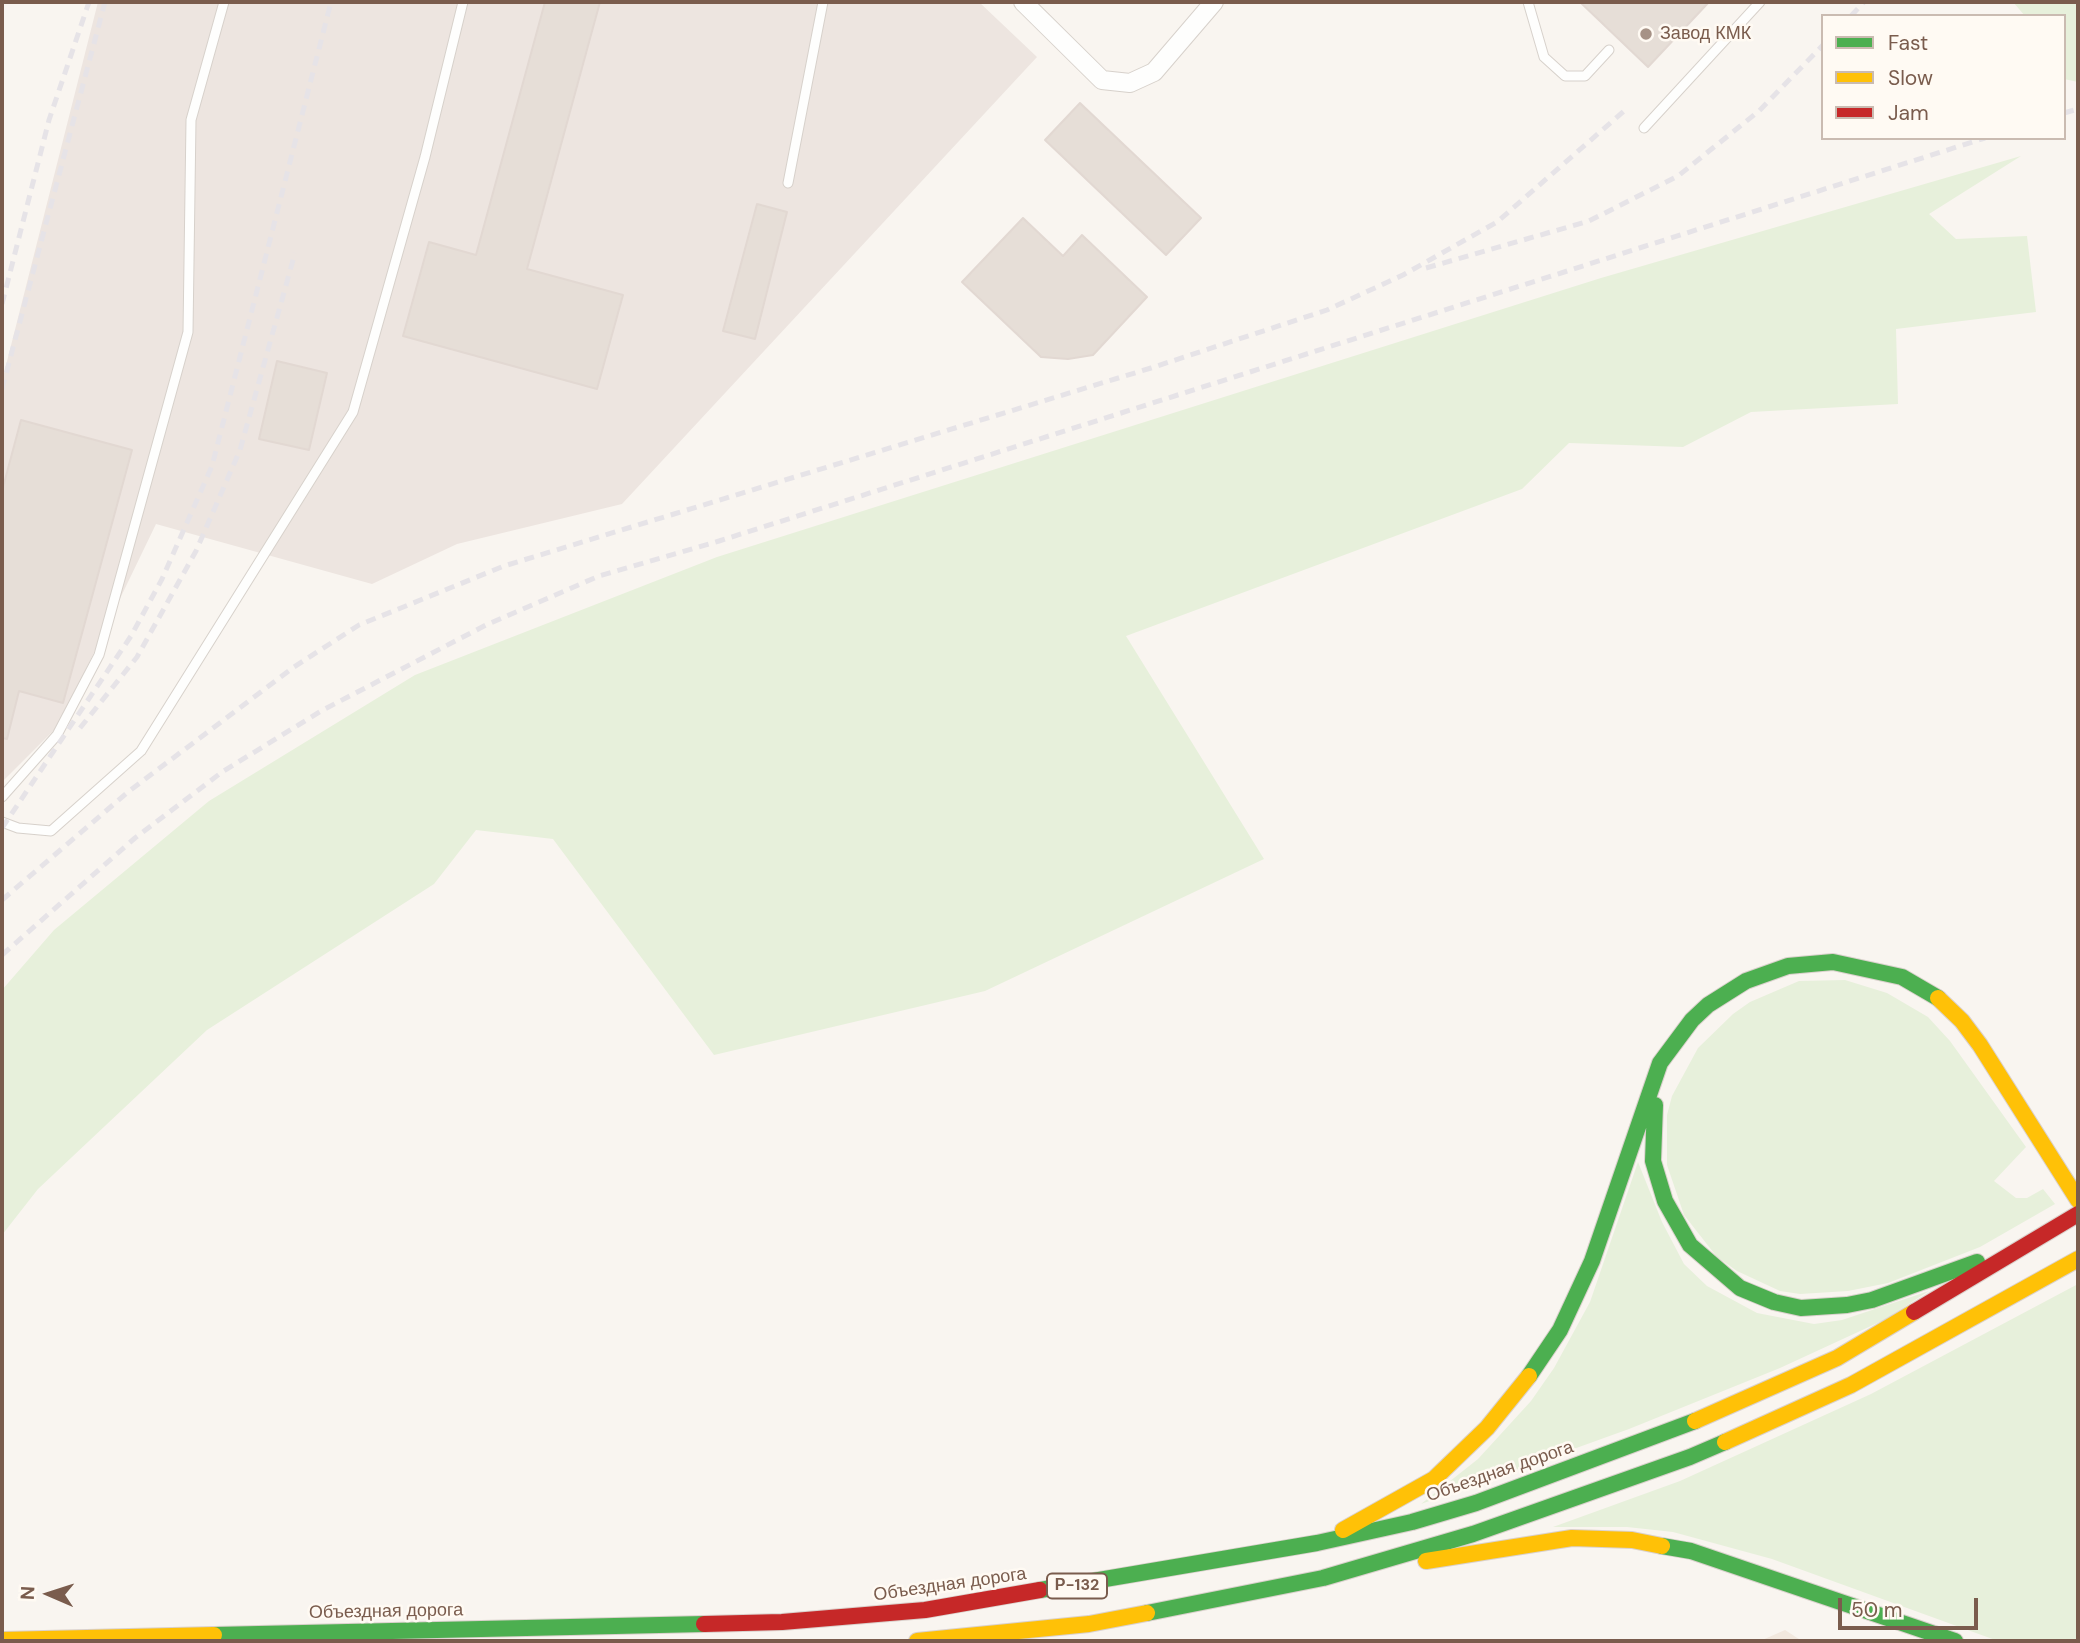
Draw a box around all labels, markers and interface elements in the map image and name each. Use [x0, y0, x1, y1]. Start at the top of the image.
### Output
legend [1821, 14, 2066, 140]
place label: Завод КМК [1660, 23, 1751, 45]
marker: Завод КМК [1638, 26, 1654, 42]
text: Fast [1888, 29, 1928, 57]
text: Slow [1888, 64, 1933, 92]
text: Jam [1888, 99, 1929, 127]
street label: Объездная дорога [1424, 1437, 1576, 1507]
north arrow [14, 1559, 84, 1629]
street label: Объездная дорога [872, 1564, 1028, 1606]
road number: Р-132 [1047, 1574, 1107, 1598]
scale bar [1842, 1584, 1982, 1628]
text: N [15, 1585, 40, 1600]
text: 50 m [1851, 1596, 1902, 1624]
street label: Объездная дорога [309, 1600, 463, 1624]

